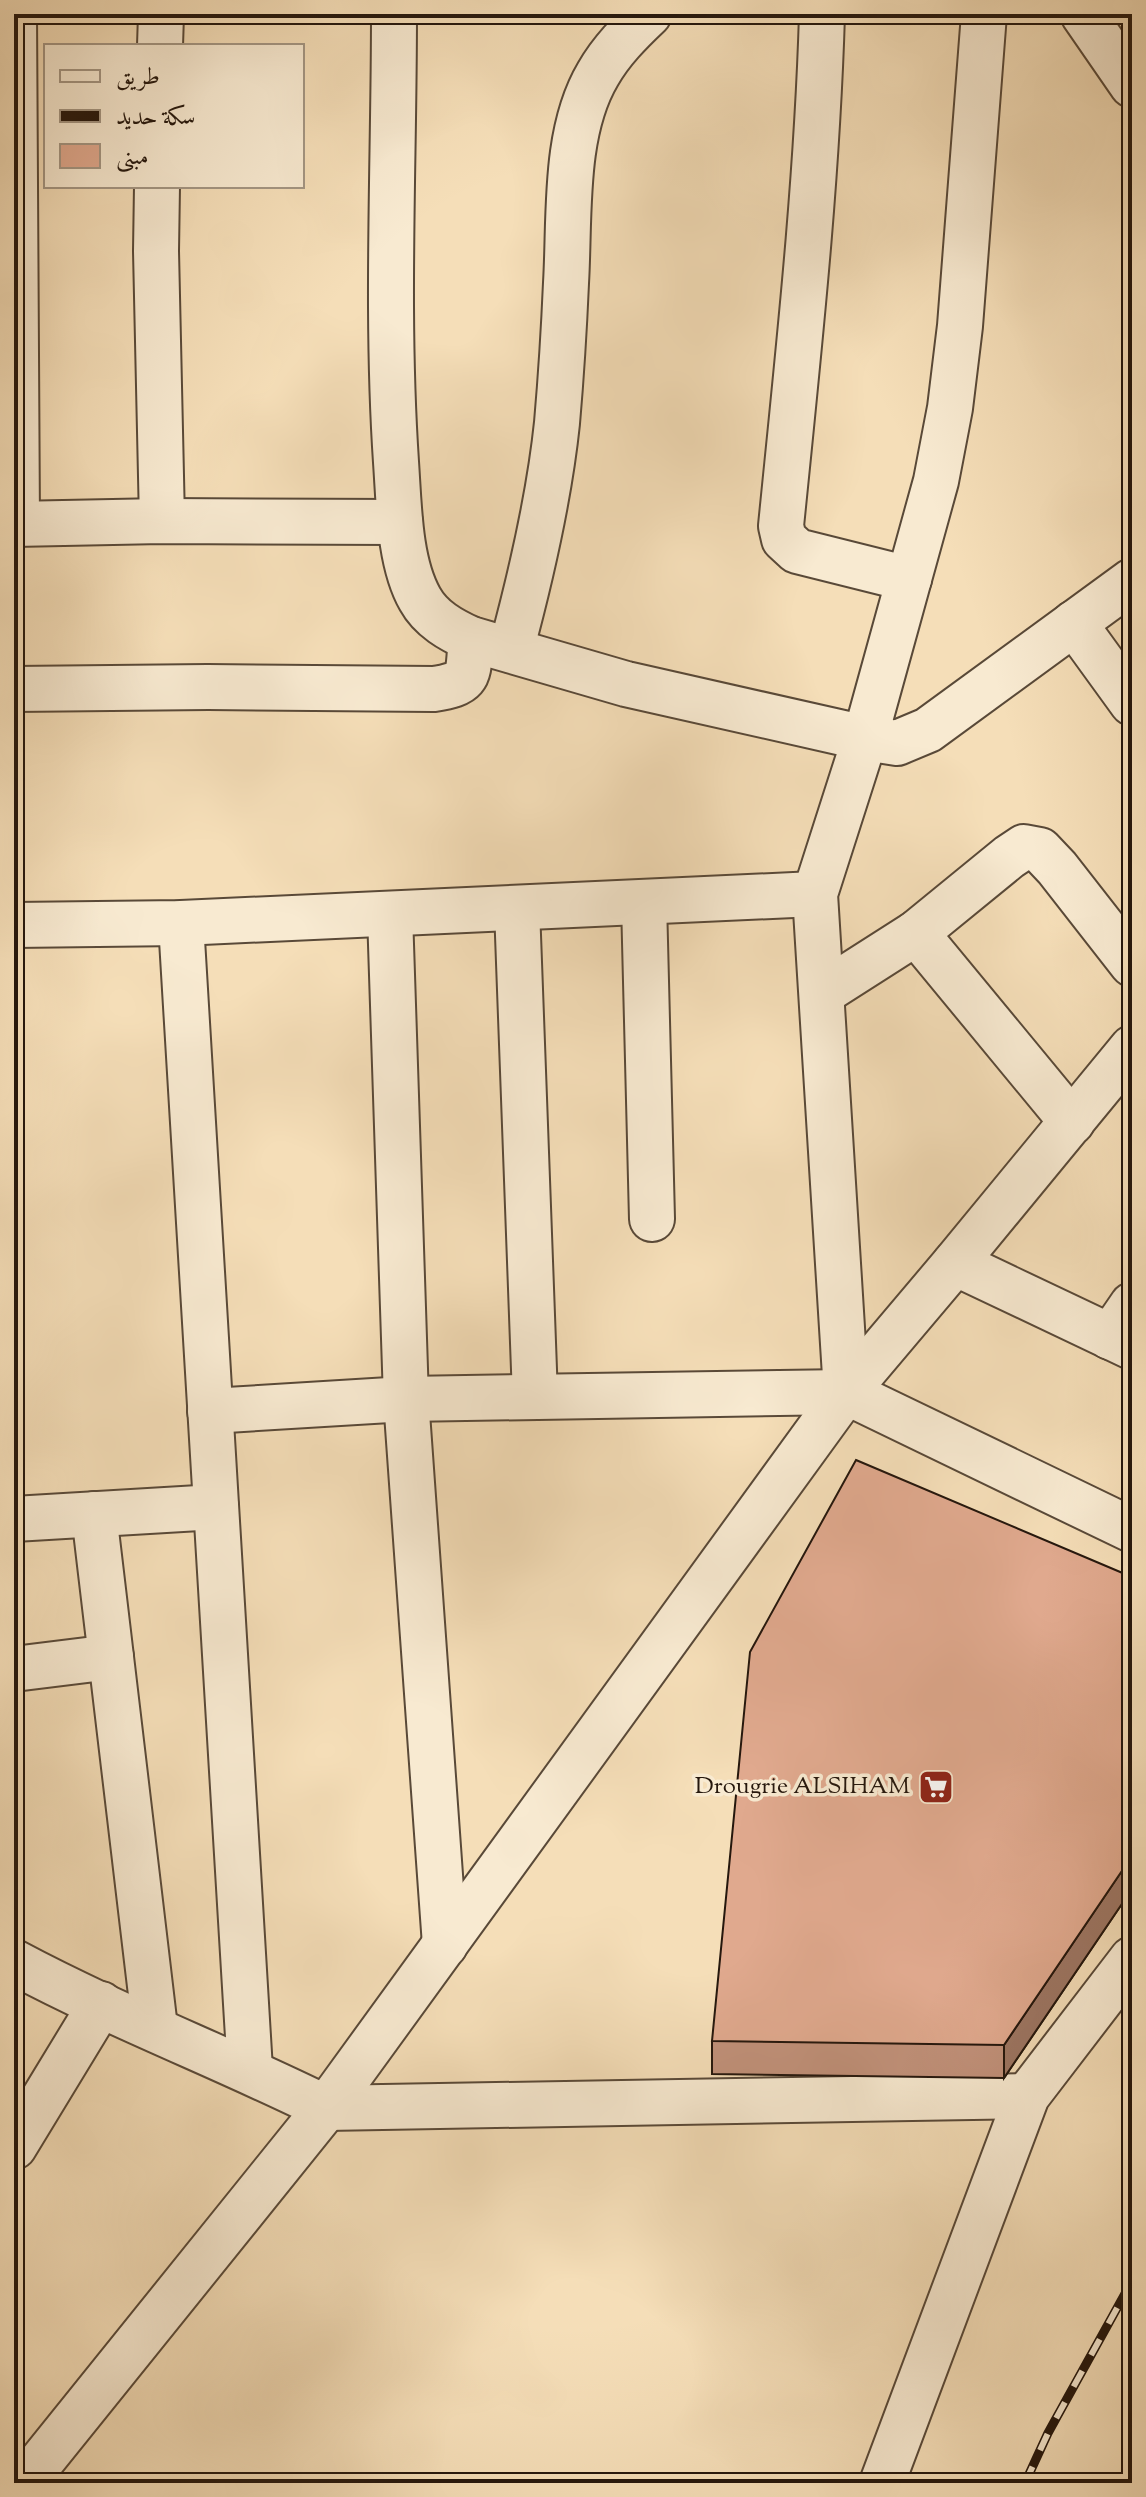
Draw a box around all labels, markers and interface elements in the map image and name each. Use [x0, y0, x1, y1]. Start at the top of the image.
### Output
legend [44, 44, 304, 188]
text: طريق [116, 61, 160, 95]
text: سكة حديد [116, 101, 195, 135]
text: مبنى [116, 141, 149, 175]
supermarket icon: Drougrie ALSIHAM [917, 1768, 955, 1806]
place label: Drougrie ALSIHAM [695, 1770, 910, 1804]

